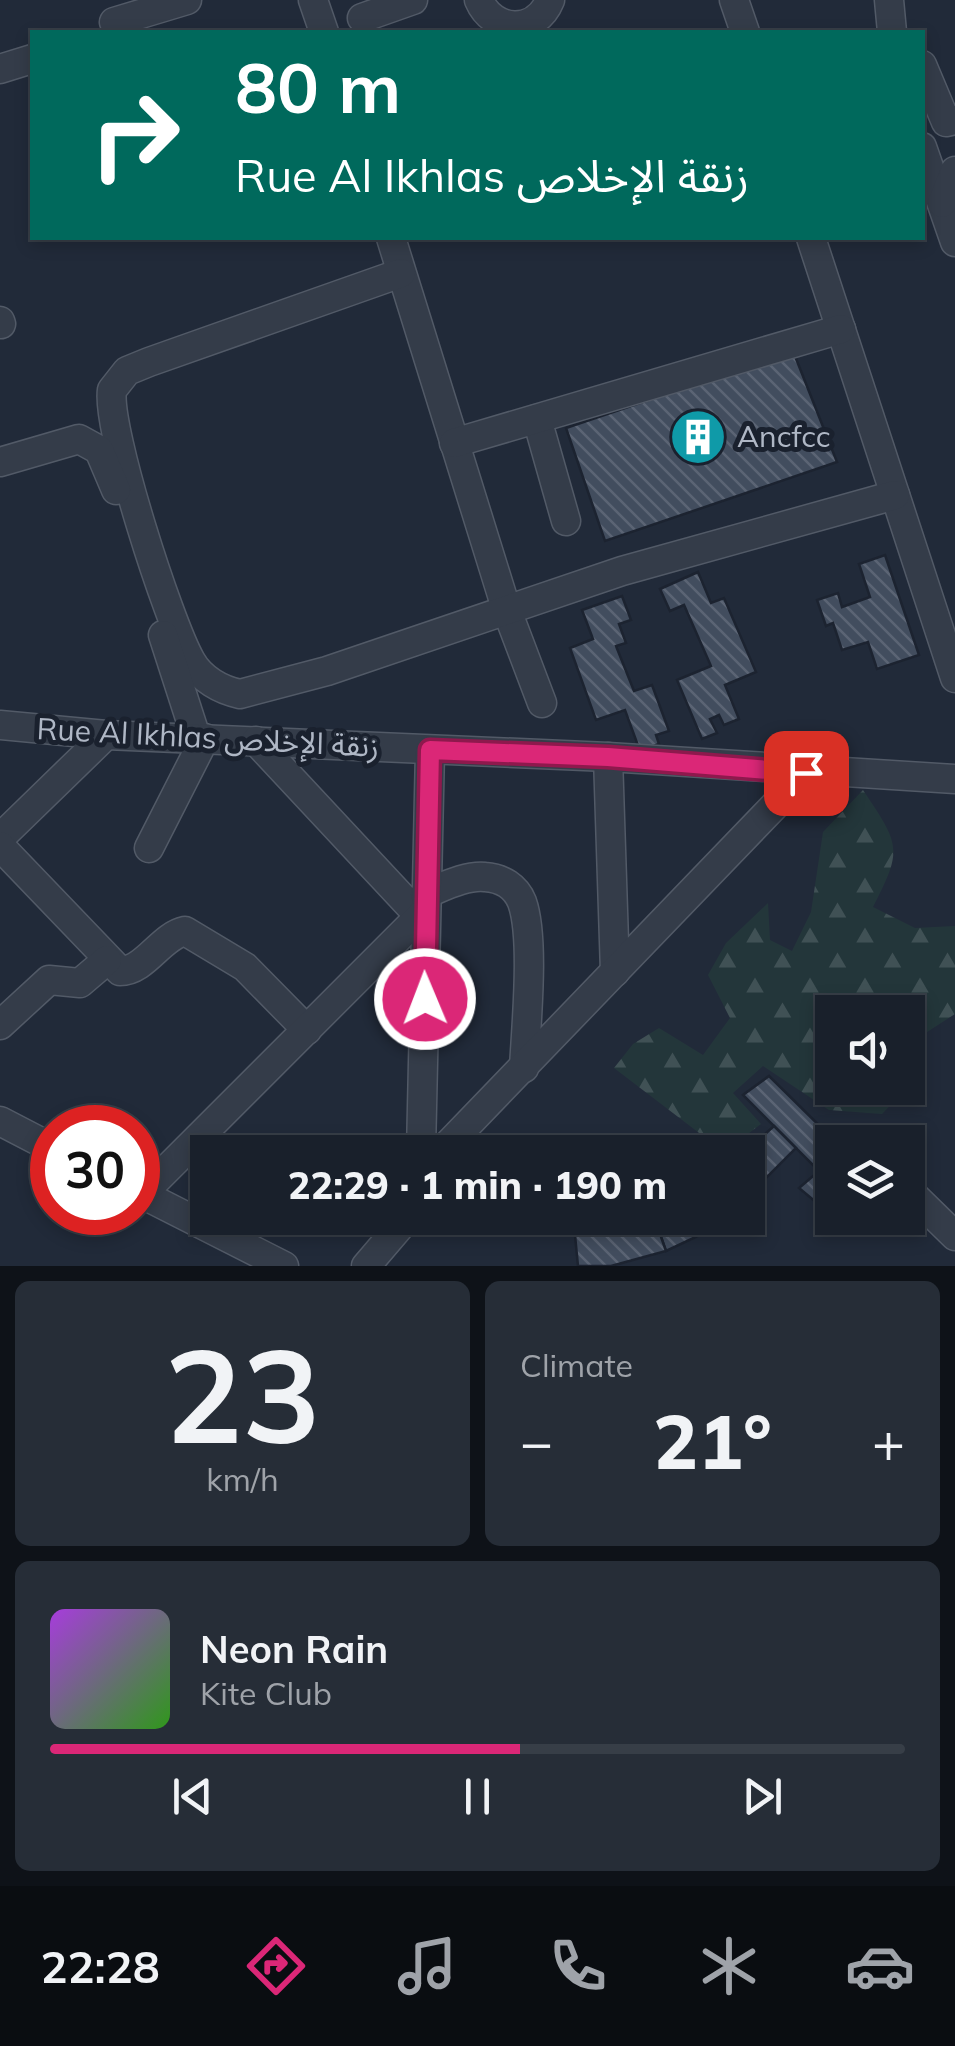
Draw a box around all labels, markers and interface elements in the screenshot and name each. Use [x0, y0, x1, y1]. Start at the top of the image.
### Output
text: 80 m [235, 43, 401, 131]
icon: right [70, 70, 200, 200]
text: Rue Al Ikhlas زنقة الإخلاص [235, 147, 749, 203]
building icon: Ancfcc [668, 407, 728, 467]
place label: Ancfcc [737, 417, 831, 455]
street label: Rue Al Ikhlas زنقة الإخلاص [36, 709, 380, 767]
pin [764, 731, 849, 816]
icon: arrive [779, 746, 834, 801]
position arrow [373, 947, 477, 1051]
map controls [815, 995, 925, 1235]
button: sound [815, 995, 925, 1105]
speed limit sign: 30 [30, 1105, 160, 1235]
button: layers [815, 1125, 925, 1235]
text: 22:29 · 1 min · 190 m [288, 1161, 667, 1209]
text: 23 [164, 1312, 321, 1476]
text: Climate [520, 1345, 633, 1385]
text: 21° [653, 1394, 772, 1488]
text: − [520, 1407, 553, 1476]
text: + [872, 1407, 905, 1476]
text: km/h [206, 1459, 279, 1499]
text: Neon Rain [200, 1625, 388, 1673]
text: Kite Club [200, 1673, 332, 1713]
icon: previous [165, 1769, 220, 1824]
icon: pause [450, 1769, 505, 1824]
icon: next [735, 1769, 790, 1824]
icon: directions [241, 1931, 311, 2001]
icon: music [392, 1931, 462, 2001]
icon: phone [543, 1931, 613, 2001]
icon: climate [694, 1931, 764, 2001]
icon: car [845, 1931, 915, 2001]
text: 22:28 [40, 1938, 160, 1994]

